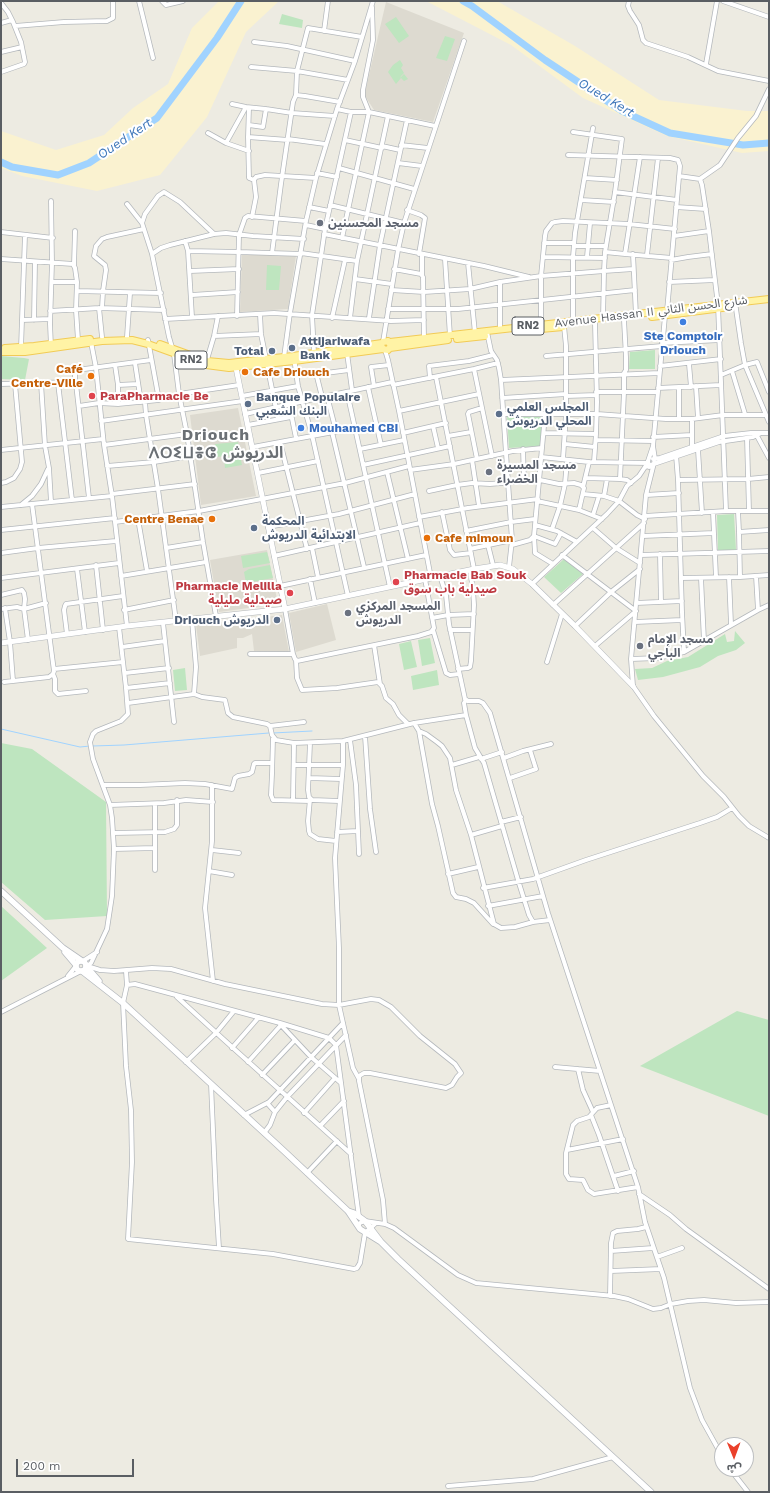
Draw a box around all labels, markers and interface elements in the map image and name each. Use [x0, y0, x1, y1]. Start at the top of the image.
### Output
water label: Oued Kert [575, 75, 637, 121]
water label: Oued Kert [95, 115, 155, 163]
place label: مسجد المحسنين [328, 216, 419, 230]
marker: مسجد المحسنين [315, 218, 325, 228]
street label: Avenue Hassan II شارع الحسن الثاني [554, 293, 748, 331]
road number: RN2 [512, 317, 544, 335]
marker: Ste Comptoir Driouch [678, 317, 688, 327]
place label: Ste Comptoir Driouch [644, 329, 722, 357]
place label: Attijariwafa Bank [300, 334, 370, 362]
marker: Attijariwafa Bank [287, 343, 297, 353]
place label: Total [234, 344, 264, 358]
marker: Total [267, 346, 277, 356]
road number: RN2 [175, 351, 207, 369]
place label: Café Centre-Ville [11, 362, 83, 390]
place label: Cafe Driouch [253, 365, 329, 379]
marker: Cafe Driouch [240, 367, 250, 377]
marker: Café Centre-Ville [86, 371, 96, 381]
place label: ParaPharmacie Be [100, 389, 209, 403]
place label: Banque Populaire البنك الشعبي [256, 390, 360, 418]
marker: ParaPharmacie Be [87, 391, 97, 401]
marker: Banque Populaire البنك الشعبي [243, 399, 253, 409]
place label: المجلس العلمي المحلي الدريوش [507, 400, 592, 428]
marker: المجلس العلمي المحلي الدريوش [494, 409, 504, 419]
place label: Mouhamed CBI [309, 421, 398, 435]
marker: Mouhamed CBI [296, 423, 306, 433]
district label: Driouch ⴷⵔⵉⵡⴻⵛ الدريوش [152, 425, 280, 463]
place label: مسجد المسيرة الخضراء [497, 458, 576, 486]
marker: مسجد المسيرة الخضراء [484, 467, 494, 477]
place label: Centre Benae [124, 512, 204, 526]
marker: Centre Benae [207, 514, 217, 524]
place label: المحكمة الابتدائية الدريوش [262, 514, 356, 542]
marker: المحكمة الابتدائية الدريوش [249, 523, 259, 533]
place label: Cafe mimoun [435, 531, 514, 545]
marker: Cafe mimoun [422, 533, 432, 543]
place label: Pharmacie Bab Souk صيدلية باب سوق [404, 568, 526, 596]
marker: Pharmacie Bab Souk صيدلية باب سوق [391, 577, 401, 587]
place label: Pharmacie Melilla صيدلية مليلية [175, 579, 282, 607]
marker: Pharmacie Melilla صيدلية مليلية [285, 588, 295, 598]
place label: المسجد المركزي الدريوش [356, 599, 441, 627]
marker: المسجد المركزي الدريوش [343, 608, 353, 618]
place label: Driouch الدريوش [174, 613, 269, 627]
marker: Driouch الدريوش [272, 615, 282, 625]
place label: مسجد الإمام الباجي [648, 632, 714, 660]
marker: مسجد الإمام الباجي [635, 641, 645, 651]
north arrow [714, 1437, 754, 1477]
scale bar [18, 1451, 136, 1477]
text: 200 m [23, 1459, 60, 1473]
text: ش [727, 1462, 742, 1475]

